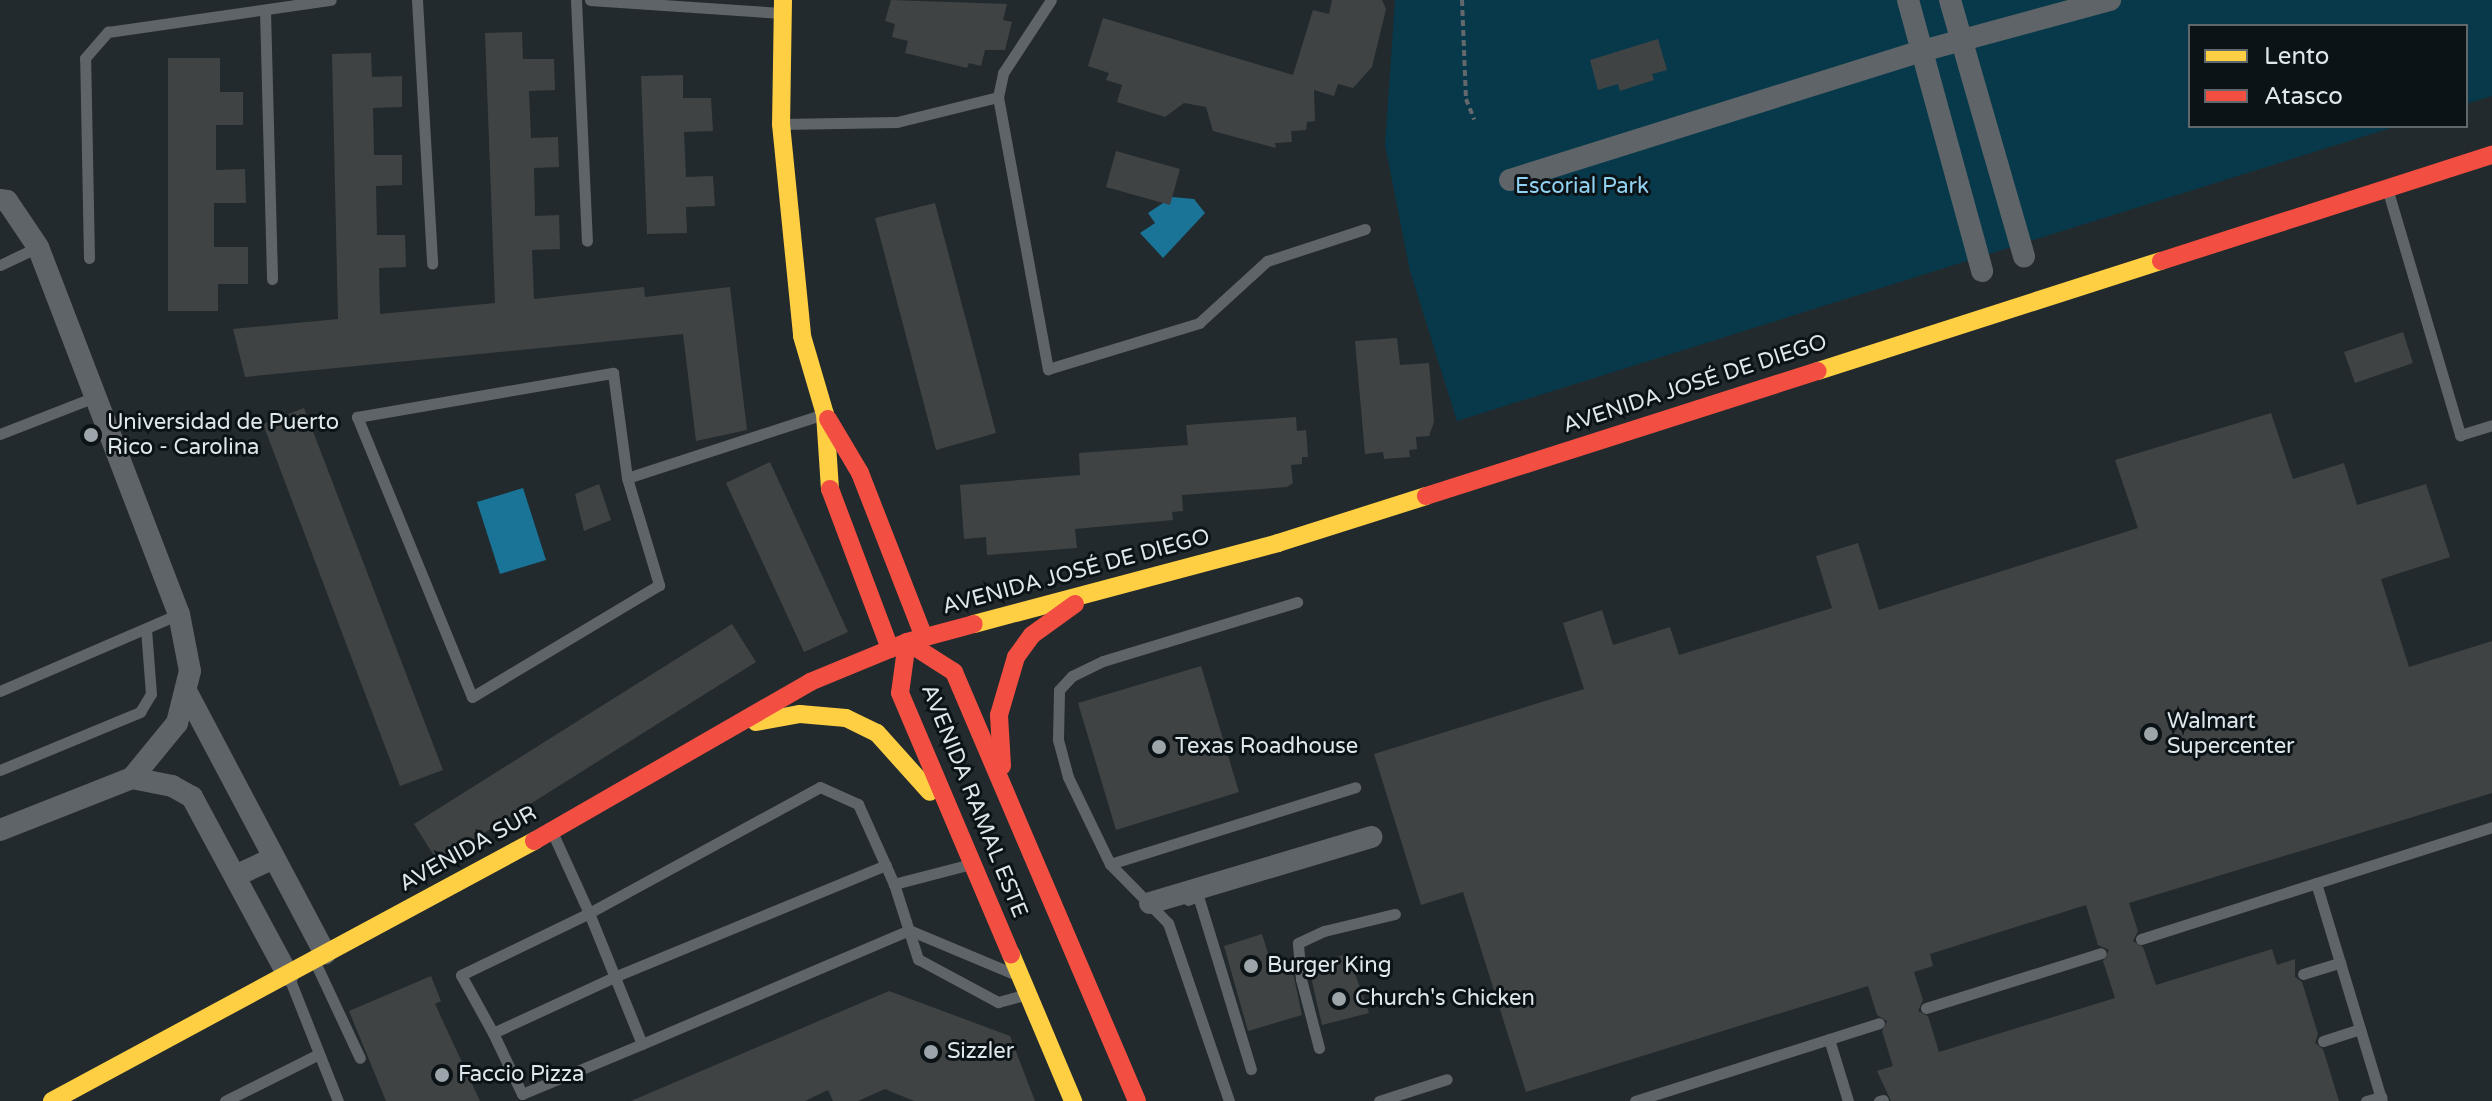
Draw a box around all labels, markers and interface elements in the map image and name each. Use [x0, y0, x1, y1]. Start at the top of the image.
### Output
legend [2188, 24, 2468, 128]
text: Lento [2264, 42, 2329, 71]
text: Atasco [2264, 82, 2343, 111]
park label: Escorial Park [1515, 174, 1649, 200]
street label: AVENIDA JOSÉ DE DIEGO [1560, 329, 1830, 439]
place label: Universidad de Puerto Rico - Carolina [107, 409, 339, 460]
marker: Universidad de Puerto Rico - Carolina [82, 426, 100, 444]
street label: AVENIDA JOSÉ DE DIEGO [939, 524, 1213, 620]
street label: AVENIDA RAMAL ESTE [915, 680, 1033, 922]
place label: Walmart Supercenter [2167, 708, 2295, 760]
marker: Walmart Supercenter [2142, 725, 2160, 743]
place label: Texas Roadhouse [1175, 734, 1358, 760]
marker: Texas Roadhouse [1150, 738, 1168, 756]
street label: AVENIDA SUR [395, 800, 541, 898]
place label: Burger King [1267, 953, 1392, 979]
marker: Burger King [1242, 957, 1260, 975]
place label: Church's Chicken [1355, 986, 1535, 1012]
marker: Church's Chicken [1330, 990, 1348, 1008]
place label: Sizzler [947, 1039, 1014, 1065]
marker: Sizzler [922, 1043, 940, 1061]
place label: Faccio Pizza [458, 1062, 584, 1088]
marker: Faccio Pizza [433, 1066, 451, 1084]

